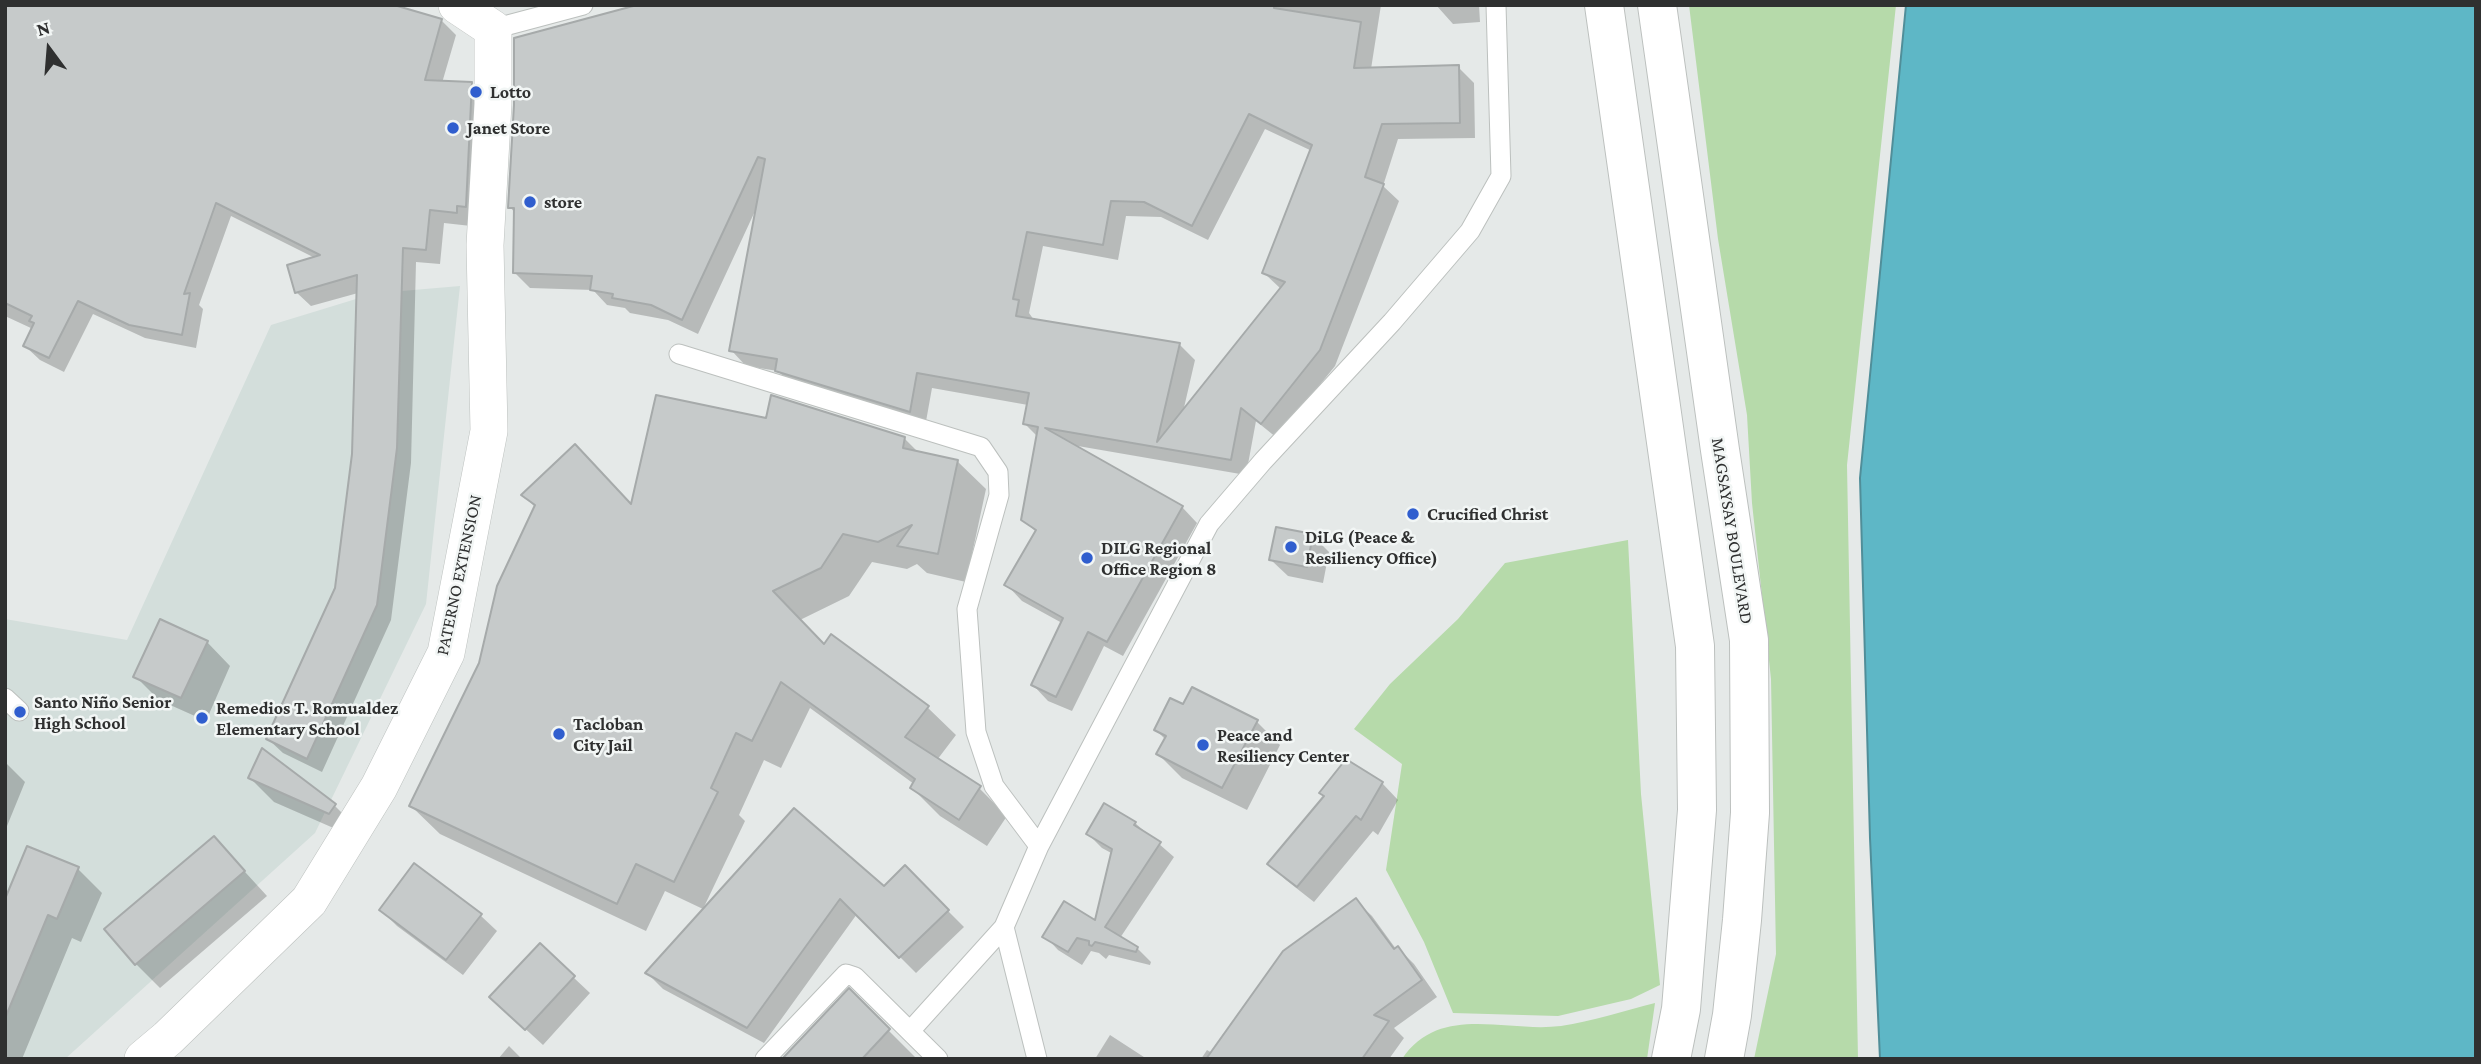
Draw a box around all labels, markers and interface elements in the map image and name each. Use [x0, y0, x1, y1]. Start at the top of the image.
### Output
north arrow [14, 14, 84, 84]
text: N [34, 16, 52, 40]
place label: Lotto [490, 81, 531, 103]
marker: Lotto [468, 84, 484, 100]
place label: Janet Store [467, 117, 550, 139]
marker: Janet Store [445, 120, 461, 136]
place label: store [544, 191, 582, 213]
marker: store [522, 194, 538, 210]
street label: MAGSAYSAY BOULEVARD [1707, 436, 1757, 626]
street label: PATERNO EXTENSION [431, 493, 487, 657]
place label: Crucified Christ [1427, 503, 1548, 525]
marker: Crucified Christ [1405, 506, 1421, 522]
place label: DiLG (Peace & Resiliency Office) [1305, 526, 1438, 568]
place label: DILG Regional Office Region 8 [1101, 537, 1217, 580]
marker: DiLG (Peace & Resiliency Office) [1283, 539, 1299, 555]
marker: DILG Regional Office Region 8 [1079, 550, 1095, 566]
place label: Santo Niño Senior High School [34, 691, 171, 734]
place label: Remedios T. Romualdez Elementary School [216, 697, 398, 740]
marker: Santo Niño Senior High School [12, 704, 28, 720]
marker: Remedios T. Romualdez Elementary School [194, 710, 210, 726]
place label: Tacloban City Jail [573, 713, 643, 756]
place label: Peace and Resiliency Center [1217, 724, 1349, 766]
marker: Tacloban City Jail [551, 726, 567, 742]
marker: Peace and Resiliency Center [1195, 737, 1211, 753]

